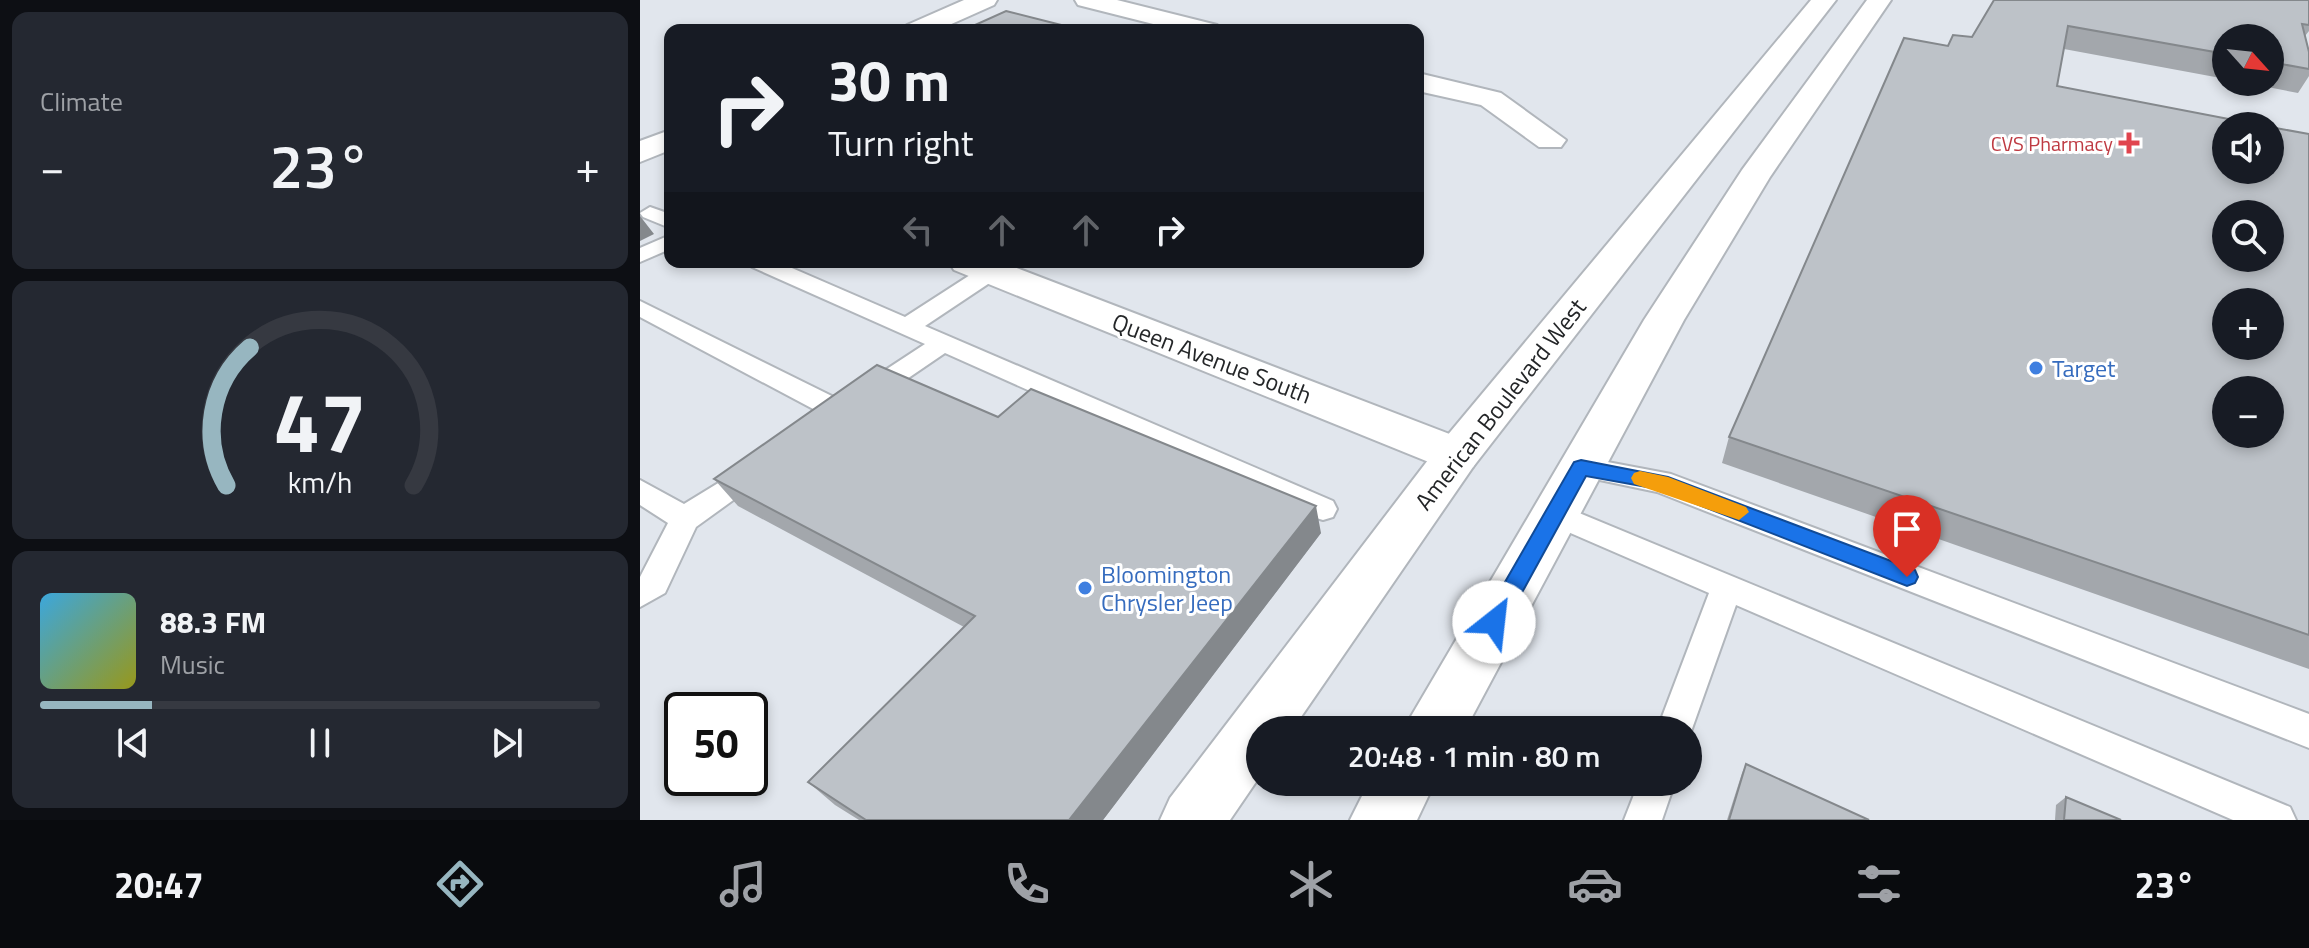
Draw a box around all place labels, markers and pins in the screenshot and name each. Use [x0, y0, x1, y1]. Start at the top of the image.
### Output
place label: CVS Pharmacy [1991, 128, 2113, 159]
marker: CVS Pharmacy [2120, 134, 2138, 152]
place label: Target [2052, 350, 2116, 386]
marker: Target [2027, 359, 2045, 377]
pin [1873, 495, 1941, 577]
place label: Bloomington Chrysler Jeep [1101, 556, 1233, 620]
marker: Bloomington Chrysler Jeep [1076, 579, 1094, 597]

